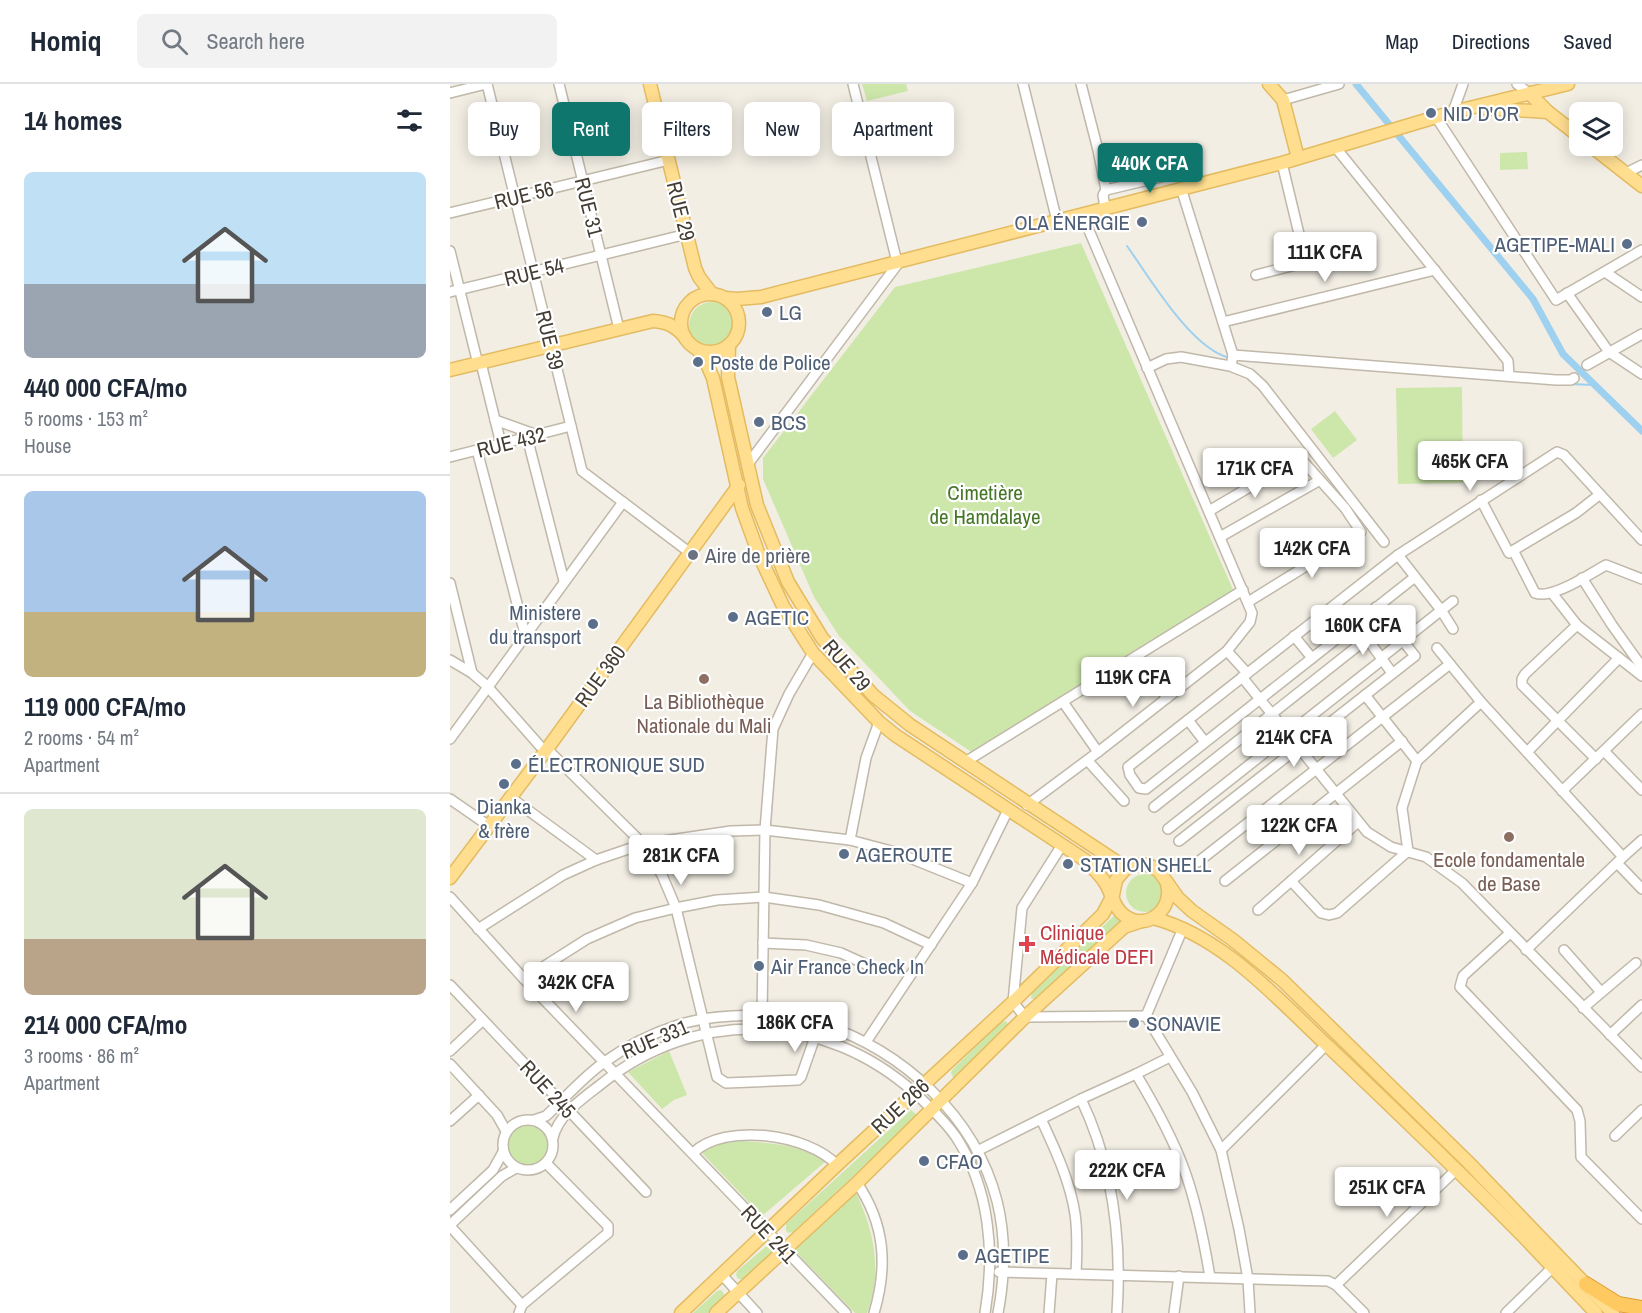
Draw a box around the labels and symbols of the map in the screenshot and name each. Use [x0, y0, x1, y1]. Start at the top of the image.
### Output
place label: NID D'OR [1443, 99, 1519, 128]
marker: NID D'OR [1424, 106, 1438, 120]
pin: 440K CFA [1088, 143, 1212, 194]
street label: RUE 56 [491, 174, 557, 216]
street label: RUE 31 [568, 174, 610, 240]
street label: RUE 29 [660, 178, 702, 244]
place label: OLA ÉNERGIE [1014, 208, 1130, 237]
marker: OLA ÉNERGIE [1135, 215, 1149, 229]
place label: AGETIPE-MALI [1493, 230, 1615, 259]
pin: 111K CFA [1263, 232, 1387, 283]
marker: AGETIPE-MALI [1620, 237, 1634, 251]
street label: RUE 54 [501, 251, 567, 293]
place label: LG [779, 298, 802, 327]
marker: LG [760, 305, 774, 319]
street label: RUE 39 [529, 307, 571, 373]
place label: Poste de Police [710, 348, 831, 377]
marker: Poste de Police [691, 355, 705, 369]
place label: BCS [771, 408, 806, 437]
marker: BCS [752, 415, 766, 429]
street label: RUE 432 [474, 419, 548, 465]
pin: 465K CFA [1408, 441, 1532, 492]
pin: 171K CFA [1193, 448, 1317, 499]
park label: Cimetière de Hamdalaye [929, 478, 1041, 531]
pin: 142K CFA [1250, 528, 1374, 579]
place label: Aire de prière [704, 541, 810, 570]
marker: Aire de prière [686, 548, 700, 562]
place label: Ministere du transport [489, 598, 581, 651]
place label: AGETIC [744, 603, 809, 632]
pin: 160K CFA [1301, 605, 1425, 656]
marker: AGETIC [726, 610, 740, 624]
marker: Ministere du transport [586, 617, 600, 631]
street label: RUE 29 [816, 633, 878, 697]
street label: RUE 360 [568, 639, 632, 713]
pin: 119K CFA [1071, 657, 1195, 708]
marker: La Bibliothèque Nationale du Mali [697, 672, 711, 686]
place label: La Bibliothèque Nationale du Mali [637, 687, 771, 740]
pin: 214K CFA [1232, 717, 1356, 768]
place label: ÉLECTRONIQUE SUD [528, 750, 705, 779]
marker: ÉLECTRONIQUE SUD [509, 757, 523, 771]
marker: Dianka & frère [497, 777, 511, 791]
place label: Dianka & frère [477, 792, 532, 845]
pin: 122K CFA [1237, 805, 1361, 856]
marker: Ecole fondamentale de Base [1502, 830, 1516, 844]
pin: 281K CFA [619, 835, 743, 886]
place label: AGEROUTE [855, 840, 953, 869]
place label: Ecole fondamentale de Base [1433, 845, 1585, 898]
marker: AGEROUTE [837, 847, 851, 861]
place label: STATION SHELL [1080, 850, 1212, 879]
marker: STATION SHELL [1061, 857, 1075, 871]
place label: Clinique Médicale DEFI [1040, 918, 1154, 971]
marker: Clinique Médicale DEFI [1018, 935, 1036, 953]
place label: Air France Check In [770, 952, 924, 981]
marker: Air France Check In [752, 959, 766, 973]
pin: 342K CFA [514, 962, 638, 1013]
pin: 186K CFA [733, 1002, 857, 1053]
place label: SONAVIE [1146, 1009, 1221, 1038]
street label: RUE 331 [617, 1012, 693, 1066]
marker: SONAVIE [1127, 1016, 1141, 1030]
street label: RUE 245 [514, 1054, 582, 1124]
street label: RUE 266 [865, 1072, 935, 1140]
place label: CFAO [936, 1147, 983, 1176]
pin: 222K CFA [1065, 1150, 1189, 1201]
marker: CFAO [917, 1154, 931, 1168]
pin: 251K CFA [1325, 1167, 1449, 1218]
street label: RUE 241 [735, 1199, 804, 1270]
place label: AGETIPE [974, 1241, 1050, 1270]
marker: AGETIPE [956, 1248, 970, 1262]

